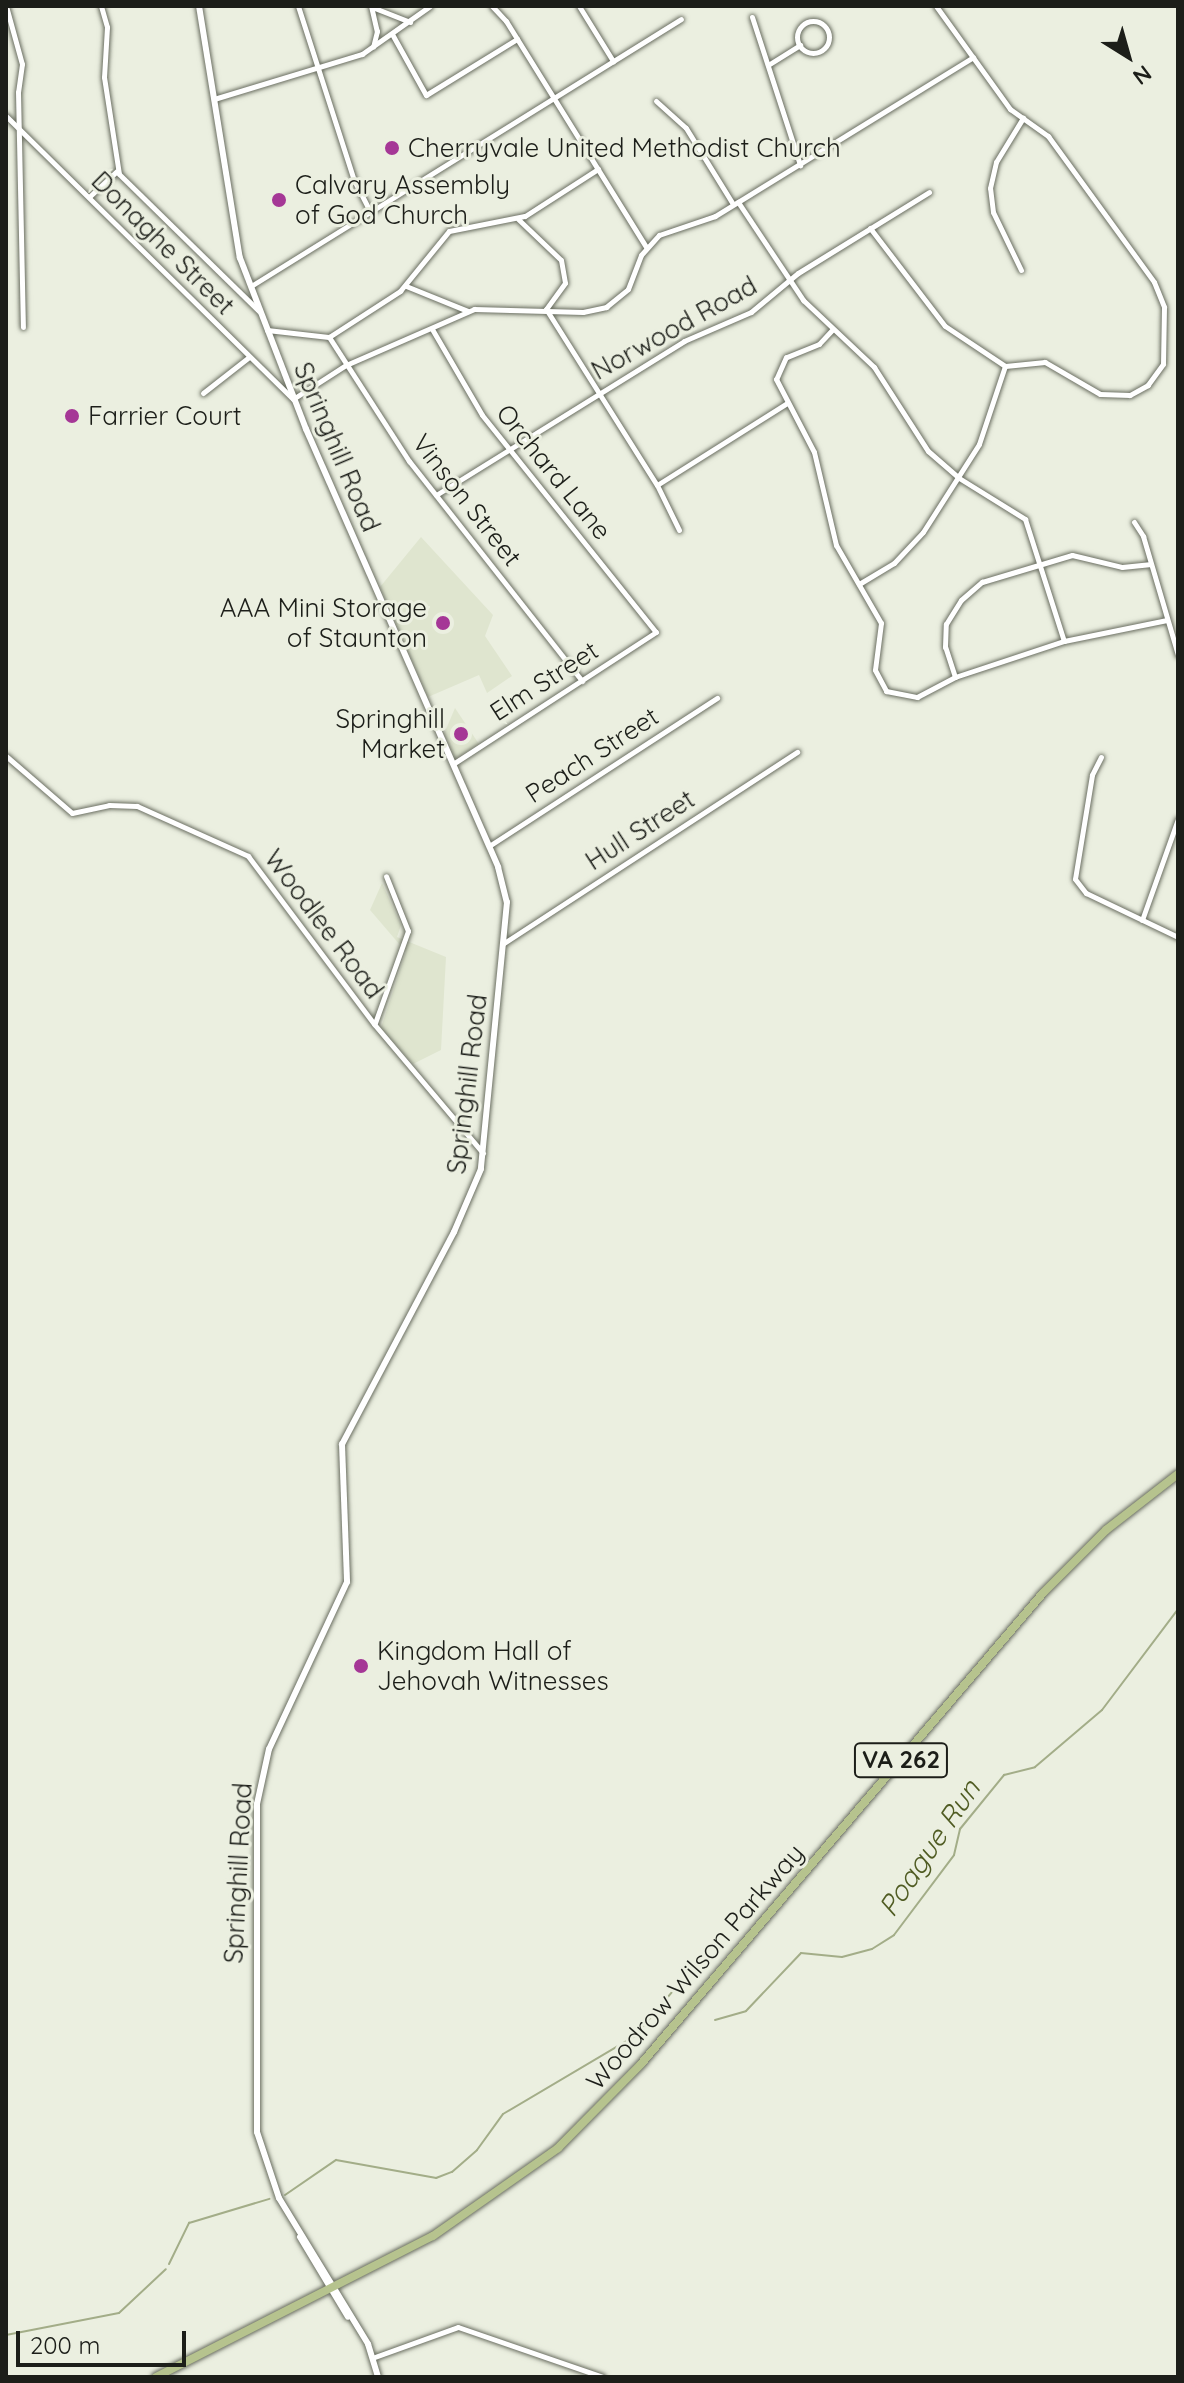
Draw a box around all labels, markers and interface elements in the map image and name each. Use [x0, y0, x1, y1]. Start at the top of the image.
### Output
north arrow [1088, 16, 1168, 96]
text: N [1128, 59, 1157, 91]
place label: Cherryvale United Methodist Church [408, 132, 841, 164]
marker: Cherryvale United Methodist Church [383, 139, 401, 157]
street label: Donaghe Street [85, 165, 241, 321]
place label: Calvary Assembly of God Church [295, 169, 510, 230]
marker: Calvary Assembly of God Church [270, 191, 288, 209]
street label: Norwood Road [586, 270, 762, 386]
street label: Springhill Road [287, 358, 387, 536]
street label: Orchard Lane [490, 398, 618, 546]
place label: Farrier Court [88, 400, 242, 432]
marker: Farrier Court [63, 407, 81, 425]
street label: Vinson Street [406, 428, 528, 572]
place label: AAA Mini Storage of Staunton [220, 592, 427, 654]
marker: AAA Mini Storage of Staunton [434, 614, 452, 632]
street label: Elm Street [484, 635, 604, 727]
street label: Peach Street [520, 700, 664, 810]
place label: Springhill Market [336, 703, 445, 764]
marker: Springhill Market [452, 725, 470, 743]
street label: Hull Street [580, 783, 700, 877]
street label: Woodlee Road [258, 843, 390, 1005]
street label: Springhill Road [440, 992, 494, 1176]
place label: Kingdom Hall of Jehovah Witnesses [377, 1635, 609, 1696]
marker: Kingdom Hall of Jehovah Witnesses [352, 1657, 370, 1675]
road number: VA 262 [853, 1740, 949, 1780]
water label: Poague Run [871, 1773, 987, 1923]
street label: Springhill Road [218, 1782, 258, 1964]
street label: Woodrow Wilson Parkway [580, 1838, 810, 2096]
scale bar [20, 2315, 190, 2365]
text: 200 m [30, 2330, 100, 2360]

